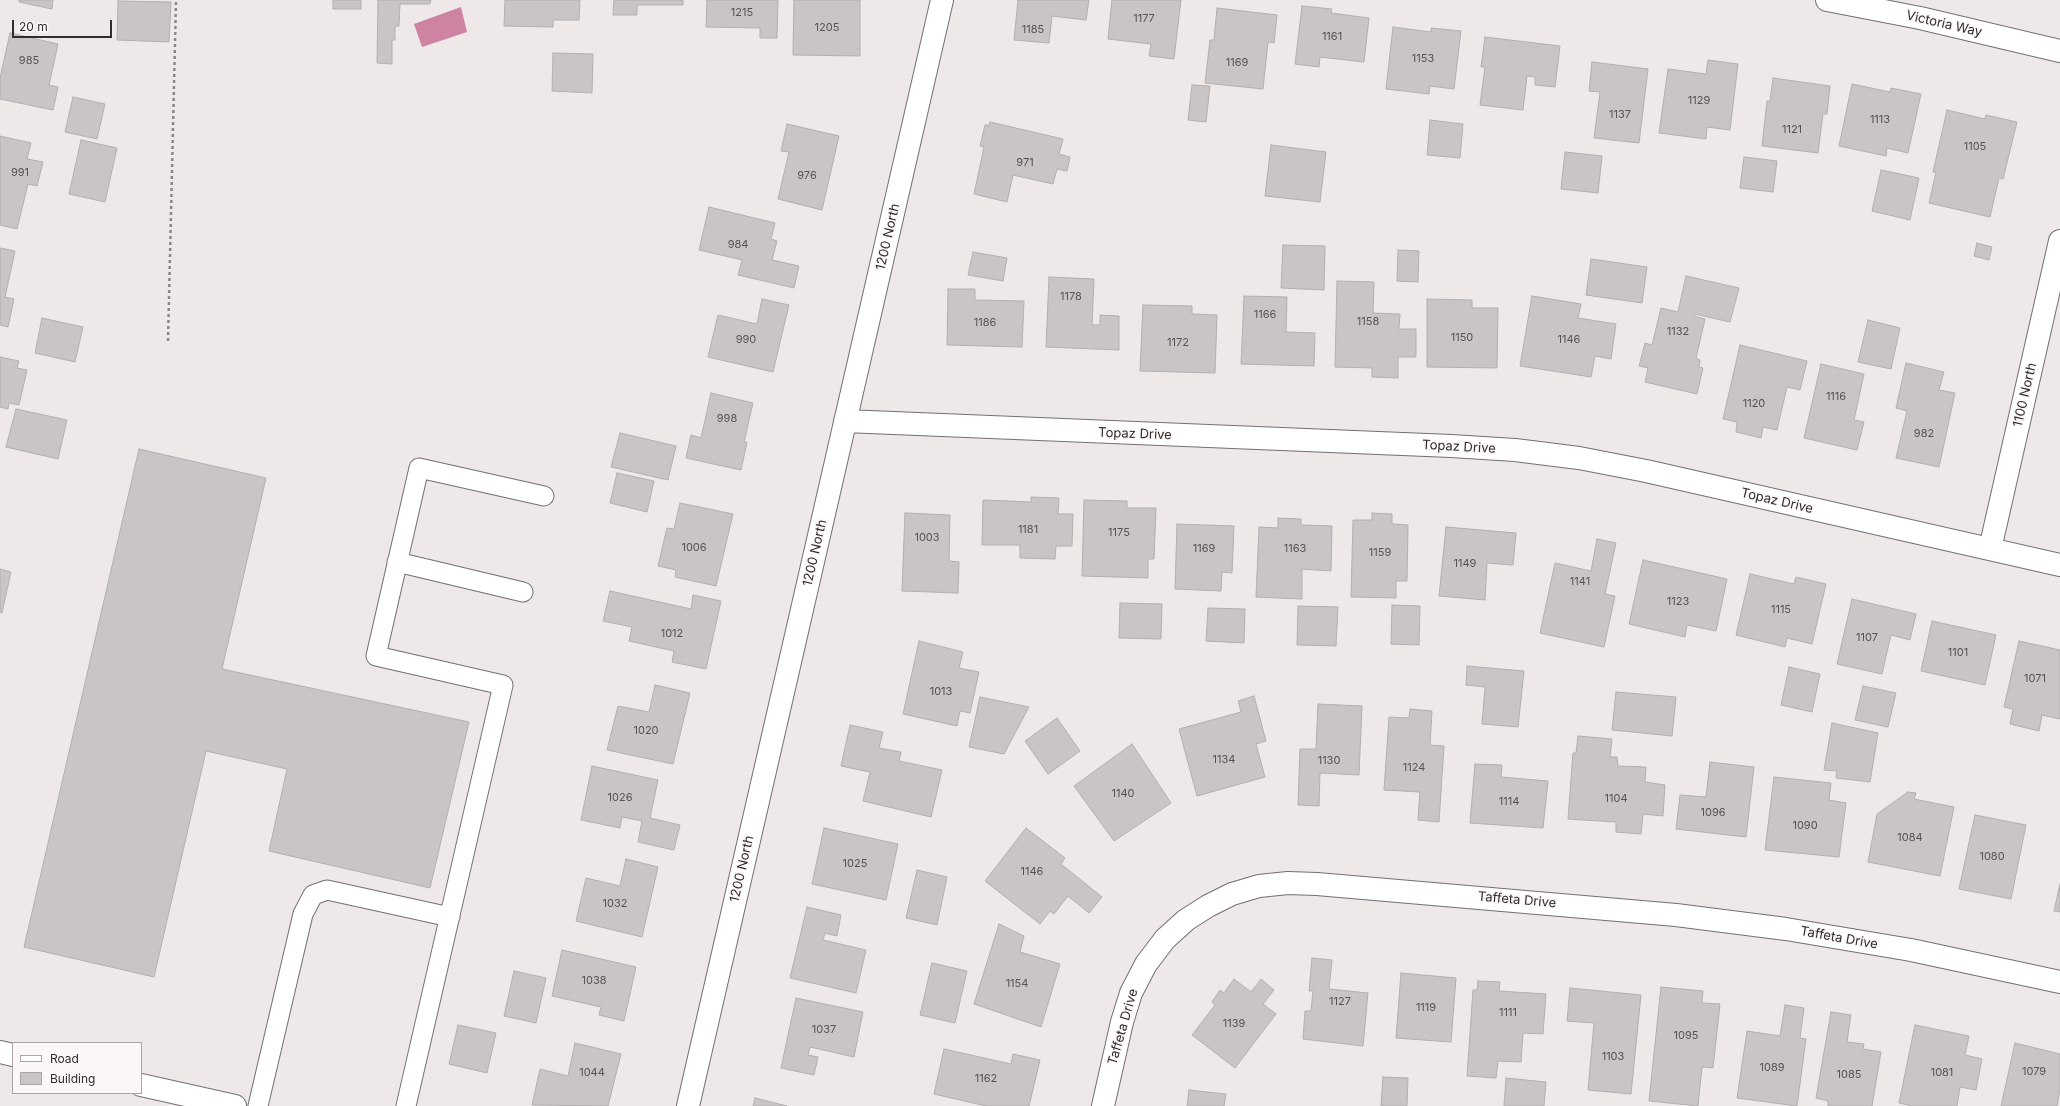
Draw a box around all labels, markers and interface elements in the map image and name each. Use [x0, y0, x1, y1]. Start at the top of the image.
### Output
house number: 1215 [731, 6, 753, 20]
street label: Victoria Way [1905, 8, 1983, 40]
scale bar [14, 12, 114, 38]
house number: 1177 [1133, 12, 1155, 26]
text: 20 m [19, 19, 48, 34]
house number: 1205 [815, 21, 839, 35]
house number: 1185 [1022, 23, 1044, 37]
house number: 1161 [1322, 30, 1342, 44]
house number: 1153 [1412, 52, 1434, 66]
house number: 985 [19, 54, 39, 68]
house number: 1169 [1226, 56, 1248, 70]
house number: 1129 [1688, 94, 1710, 108]
house number: 1137 [1609, 108, 1631, 122]
house number: 1113 [1870, 113, 1890, 127]
house number: 1121 [1782, 123, 1802, 137]
house number: 1105 [1964, 140, 1986, 154]
house number: 971 [1016, 156, 1034, 170]
house number: 991 [11, 166, 29, 180]
house number: 976 [797, 169, 817, 183]
street label: 1200 North [873, 202, 903, 272]
house number: 984 [728, 238, 748, 252]
house number: 1178 [1060, 290, 1082, 304]
house number: 1166 [1254, 308, 1276, 322]
house number: 1158 [1357, 315, 1379, 329]
house number: 1186 [974, 316, 996, 330]
house number: 1132 [1667, 325, 1689, 339]
house number: 1150 [1451, 331, 1473, 345]
house number: 990 [736, 333, 756, 347]
house number: 1146 [1558, 333, 1580, 347]
house number: 1172 [1167, 336, 1189, 350]
street label: 1100 North [2010, 361, 2040, 429]
house number: 1116 [1826, 390, 1846, 404]
house number: 1120 [1743, 397, 1765, 411]
house number: 998 [717, 412, 737, 426]
street label: Topaz Drive [1098, 425, 1172, 443]
house number: 982 [1914, 427, 1934, 441]
street label: Topaz Drive [1422, 437, 1496, 457]
street label: Topaz Drive [1739, 485, 1815, 517]
street label: 1200 North [800, 518, 830, 588]
house number: 1181 [1018, 523, 1038, 537]
house number: 1175 [1108, 526, 1130, 540]
house number: 1003 [914, 531, 940, 545]
house number: 1006 [681, 541, 707, 555]
house number: 1169 [1193, 542, 1215, 556]
house number: 1163 [1284, 542, 1306, 556]
house number: 1159 [1369, 546, 1391, 560]
house number: 1149 [1454, 557, 1476, 571]
house number: 1141 [1570, 575, 1590, 589]
house number: 1123 [1667, 595, 1689, 609]
house number: 1115 [1771, 603, 1791, 617]
house number: 1012 [661, 627, 683, 641]
house number: 1107 [1856, 631, 1878, 645]
house number: 1101 [1948, 646, 1968, 660]
house number: 1071 [2024, 672, 2046, 686]
house number: 1013 [930, 685, 952, 699]
house number: 1020 [633, 724, 659, 738]
house number: 1134 [1213, 753, 1235, 767]
house number: 1130 [1318, 754, 1340, 768]
house number: 1124 [1403, 761, 1425, 775]
house number: 1140 [1112, 787, 1134, 801]
house number: 1026 [608, 791, 632, 805]
house number: 1104 [1605, 792, 1627, 806]
house number: 1114 [1499, 795, 1519, 809]
house number: 1096 [1700, 806, 1726, 820]
house number: 1090 [1792, 819, 1818, 833]
house number: 1084 [1897, 831, 1923, 845]
street label: 1200 North [727, 834, 757, 904]
house number: 1080 [1979, 850, 2005, 864]
house number: 1025 [843, 857, 867, 871]
house number: 1146 [1021, 865, 1043, 879]
street label: Taffeta Drive [1477, 889, 1557, 911]
house number: 1032 [603, 897, 627, 911]
street label: Taffeta Drive [1799, 923, 1879, 953]
house number: 1038 [581, 974, 607, 988]
house number: 1154 [1006, 977, 1028, 991]
street label: Taffeta Drive [1105, 987, 1141, 1067]
house number: 1127 [1329, 995, 1351, 1009]
house number: 1119 [1416, 1001, 1436, 1015]
house number: 1111 [1499, 1006, 1517, 1020]
house number: 1139 [1223, 1017, 1245, 1031]
house number: 1037 [812, 1023, 836, 1037]
house number: 1095 [1674, 1029, 1698, 1043]
legend [12, 1042, 142, 1094]
house number: 1103 [1602, 1050, 1624, 1064]
text: Road [50, 1051, 79, 1066]
house number: 1089 [1759, 1061, 1785, 1075]
house number: 1079 [2022, 1065, 2046, 1079]
house number: 1044 [579, 1066, 605, 1080]
house number: 1081 [1931, 1066, 1953, 1080]
house number: 1085 [1837, 1068, 1861, 1082]
text: Building [50, 1071, 95, 1086]
house number: 1162 [975, 1072, 997, 1086]

